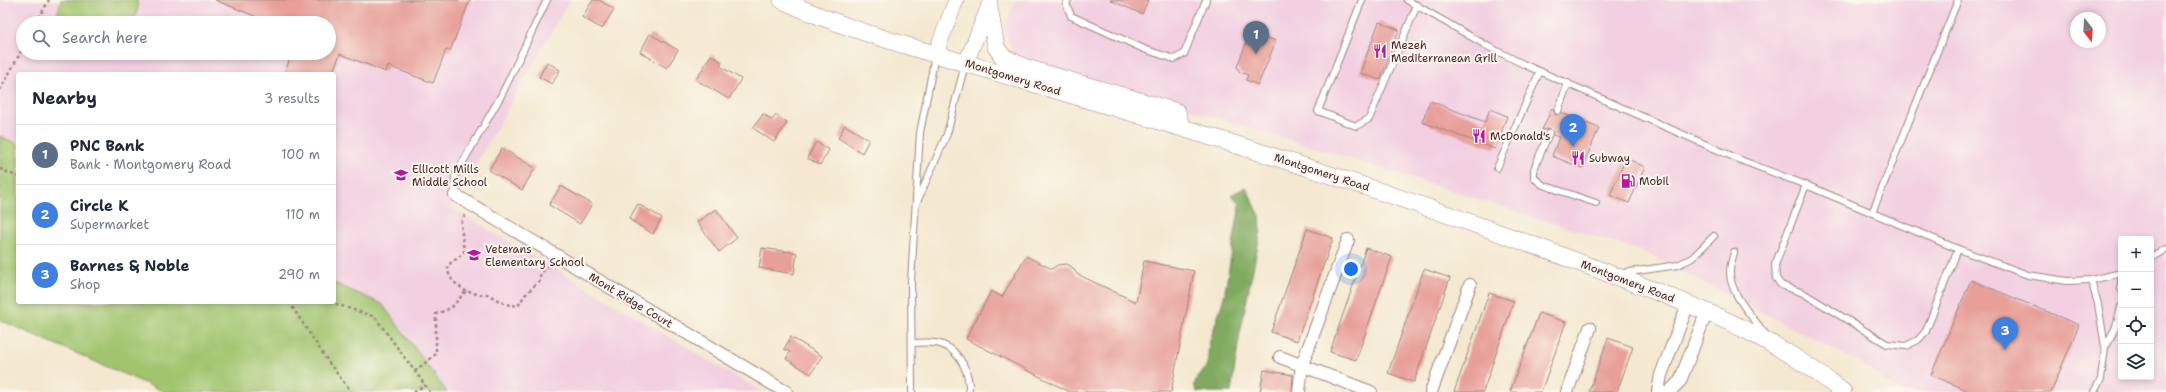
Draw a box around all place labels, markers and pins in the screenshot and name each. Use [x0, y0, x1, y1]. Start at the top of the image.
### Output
pin: 1 [1243, 21, 1269, 54]
place label: Mezeh Mediterranean Grill [1391, 38, 1498, 66]
restaurant icon: Mezeh Mediterranean Grill [1372, 43, 1388, 59]
pin: 2 [1560, 114, 1586, 147]
restaurant icon: McDonald's [1471, 128, 1487, 144]
place label: McDonald's [1490, 129, 1550, 144]
restaurant icon: Subway [1570, 150, 1586, 166]
place label: Subway [1589, 151, 1630, 166]
place label: Ellicott Mills Middle School [412, 162, 488, 190]
school or university icon: Ellicott Mills Middle School [393, 167, 409, 183]
fuel station icon: Mobil [1620, 173, 1636, 189]
place label: Mobil [1639, 174, 1670, 189]
place label: Veterans Elementary School [485, 242, 585, 270]
school or university icon: Veterans Elementary School [466, 247, 482, 263]
pin: 3 [1992, 317, 2018, 350]

